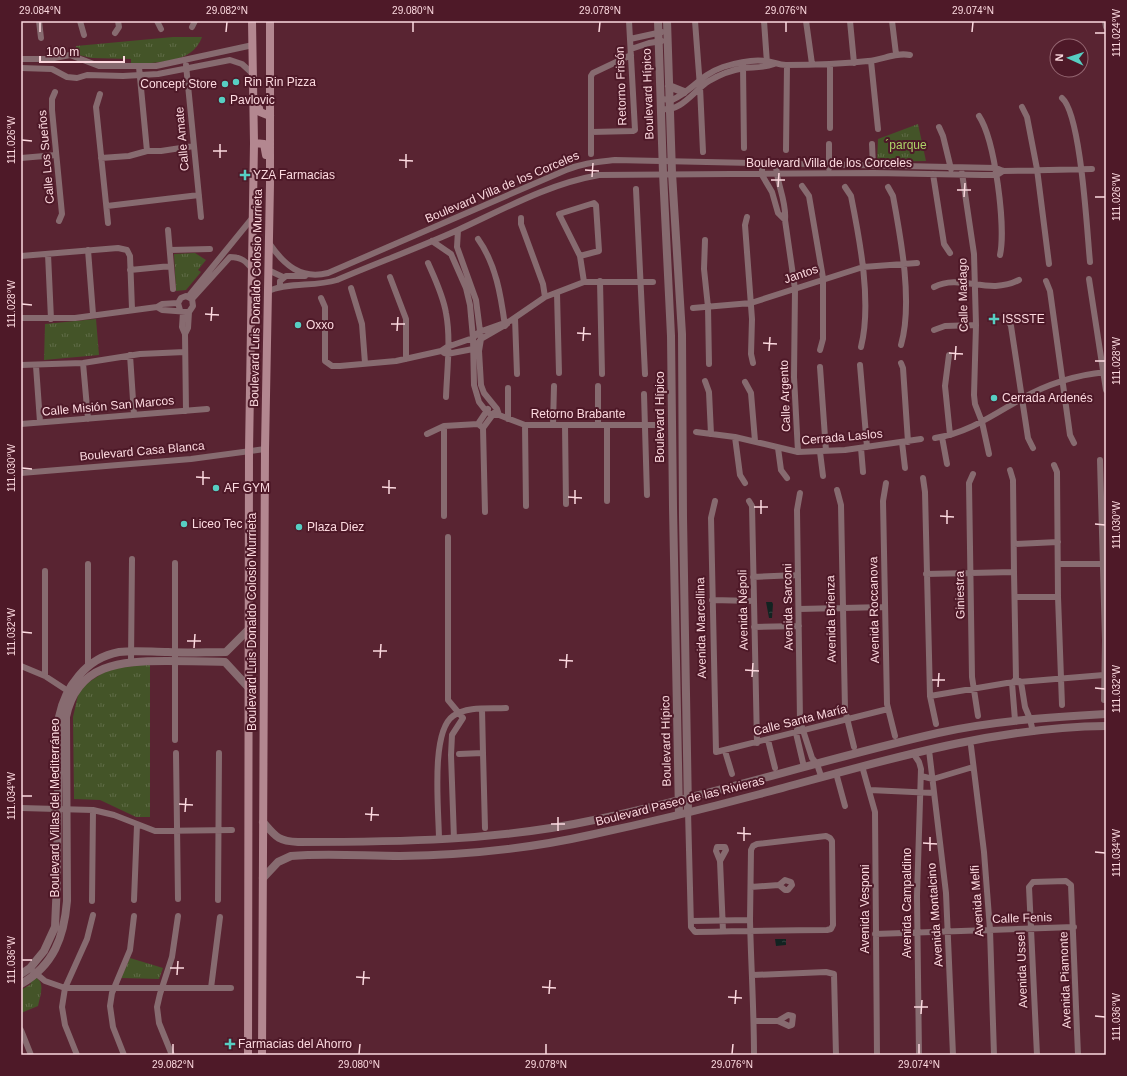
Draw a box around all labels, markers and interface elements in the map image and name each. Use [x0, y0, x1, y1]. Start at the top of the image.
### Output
text: 29.084°N [19, 5, 61, 16]
text: 29.082°N [206, 5, 248, 16]
text: 29.080°N [392, 5, 434, 16]
text: 29.078°N [579, 5, 621, 16]
text: 29.076°N [765, 5, 807, 16]
text: 29.074°N [952, 5, 994, 16]
text: 111.024°W [1111, 8, 1122, 57]
scale bar [40, 38, 124, 64]
north arrow [1049, 38, 1089, 78]
text: 100 m [46, 45, 79, 59]
street label: Retorno Frisón [613, 46, 629, 126]
street label: Boulevard Hípico [639, 48, 657, 140]
text: N [1053, 53, 1065, 62]
place label: Rin Rin Pizza [244, 75, 316, 89]
place label: Concept Store [140, 77, 217, 91]
marker: Rin Rin Pizza [231, 77, 241, 87]
marker: Concept Store [220, 79, 230, 89]
place label: Pavlovic [230, 93, 275, 107]
marker: Pavlovic [217, 95, 227, 105]
street label: Calle Amate [172, 106, 192, 172]
street label: Calle Los Sueños [35, 110, 57, 204]
text: 111.026°W [6, 115, 17, 164]
park label: ´parque [885, 138, 927, 152]
street label: Boulevard Villa de los Corceles [423, 148, 581, 226]
street label: Boulevard Villa de los Corceles [746, 156, 912, 170]
place label: YZA Farmacias [253, 168, 335, 182]
marker: YZA Farmacias [240, 170, 250, 180]
text: 111.026°W [1111, 172, 1122, 221]
street label: Boulevard Luis Donaldo Colosio Murrieta [247, 189, 265, 407]
street label: Calle Madago [955, 258, 971, 332]
street label: Jantos [782, 262, 820, 286]
text: 111.028°W [6, 279, 17, 328]
place label: ISSSTE [1002, 312, 1045, 326]
marker: ISSSTE [989, 314, 999, 324]
place label: Oxxo [306, 318, 334, 332]
marker: Oxxo [293, 320, 303, 330]
text: 111.028°W [1111, 336, 1122, 385]
street label: Calle Argento [777, 359, 793, 432]
street label: Boulevard Hípico [653, 371, 667, 463]
place label: Cerrada Ardenés [1002, 391, 1093, 405]
street label: Calle Misión San Marcos [41, 393, 175, 419]
marker: Cerrada Ardenés [989, 393, 999, 403]
street label: Retorno Brabante [531, 407, 626, 421]
street label: Cerrada Laslos [801, 426, 883, 448]
street label: Boulevard Casa Blanca [79, 439, 205, 463]
text: 111.030°W [6, 443, 17, 492]
place label: AF GYM [224, 481, 270, 495]
marker: AF GYM [211, 483, 221, 493]
text: 111.030°W [1111, 500, 1122, 549]
street label: Boulevard Luis Donaldo Colosio Murrieta [245, 513, 259, 731]
place label: Liceo Tec [192, 517, 242, 531]
marker: Liceo Tec [179, 519, 189, 529]
place label: Plaza Diez [307, 520, 364, 534]
marker: Plaza Diez [294, 522, 304, 532]
street label: Avenida Roccanova [866, 556, 882, 663]
street label: Avenida Sarconi [780, 563, 796, 651]
street label: Avenida Népoli [735, 570, 751, 650]
street label: Giniestra [953, 571, 967, 619]
street label: Avenida Brienza [823, 575, 839, 663]
street label: Avenida Marcellina [693, 577, 709, 679]
text: 111.032°W [6, 607, 17, 656]
text: 111.032°W [1111, 664, 1122, 713]
street label: Boulevard Hípico [658, 695, 674, 787]
street label: Calle Santa María [752, 702, 849, 738]
street label: Boulevard Villas del Mediterráneo [48, 718, 62, 898]
text: 111.034°W [6, 771, 17, 820]
street label: Boulevard Paseo de las Rivieras [594, 773, 766, 829]
text: 111.034°W [1111, 828, 1122, 877]
street label: Avenida Campaldino [900, 847, 914, 958]
street label: Avenida Montalcino [924, 862, 946, 968]
street label: Avenida Vesponi [858, 864, 872, 954]
street label: Avenida Melfi [968, 865, 986, 937]
street label: Calle Fenis [992, 910, 1052, 926]
street label: Avenida Piamonte [1056, 931, 1074, 1029]
street label: Avenida Ussel [1014, 932, 1030, 1008]
text: 111.036°W [6, 935, 17, 984]
text: 111.036°W [1111, 992, 1122, 1041]
place label: Farmacias del Ahorro [238, 1037, 352, 1051]
marker: Farmacias del Ahorro [225, 1039, 235, 1049]
text: 29.082°N [152, 1059, 194, 1070]
text: 29.080°N [338, 1059, 380, 1070]
text: 29.078°N [525, 1059, 567, 1070]
text: 29.076°N [711, 1059, 753, 1070]
text: 29.074°N [898, 1059, 940, 1070]

